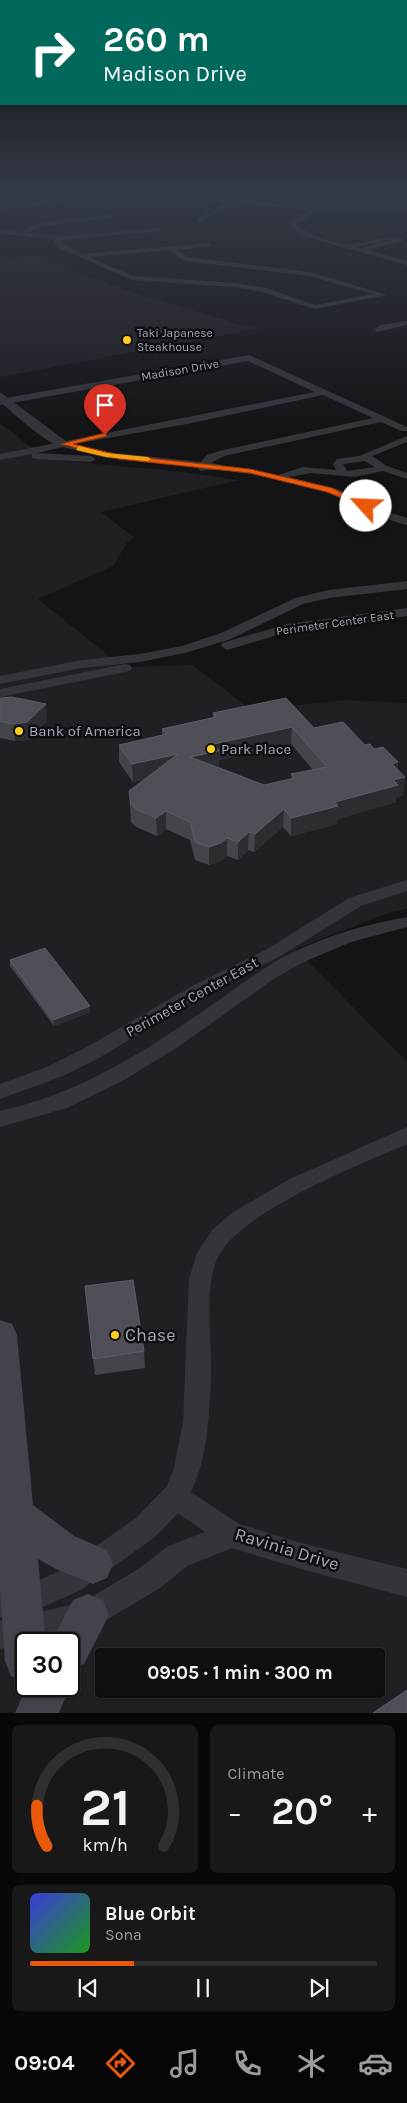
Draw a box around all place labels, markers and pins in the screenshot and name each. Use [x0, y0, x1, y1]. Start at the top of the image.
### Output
place label: Taki Japanese Steakhouse [137, 326, 213, 354]
marker: Taki Japanese Steakhouse [121, 334, 133, 346]
pin [84, 384, 126, 435]
place label: Bank of America [29, 722, 141, 740]
marker: Bank of America [13, 725, 25, 737]
place label: Park Place [221, 740, 291, 758]
marker: Park Place [205, 743, 217, 755]
place label: Chase [125, 1324, 176, 1346]
marker: Chase [109, 1329, 121, 1341]

